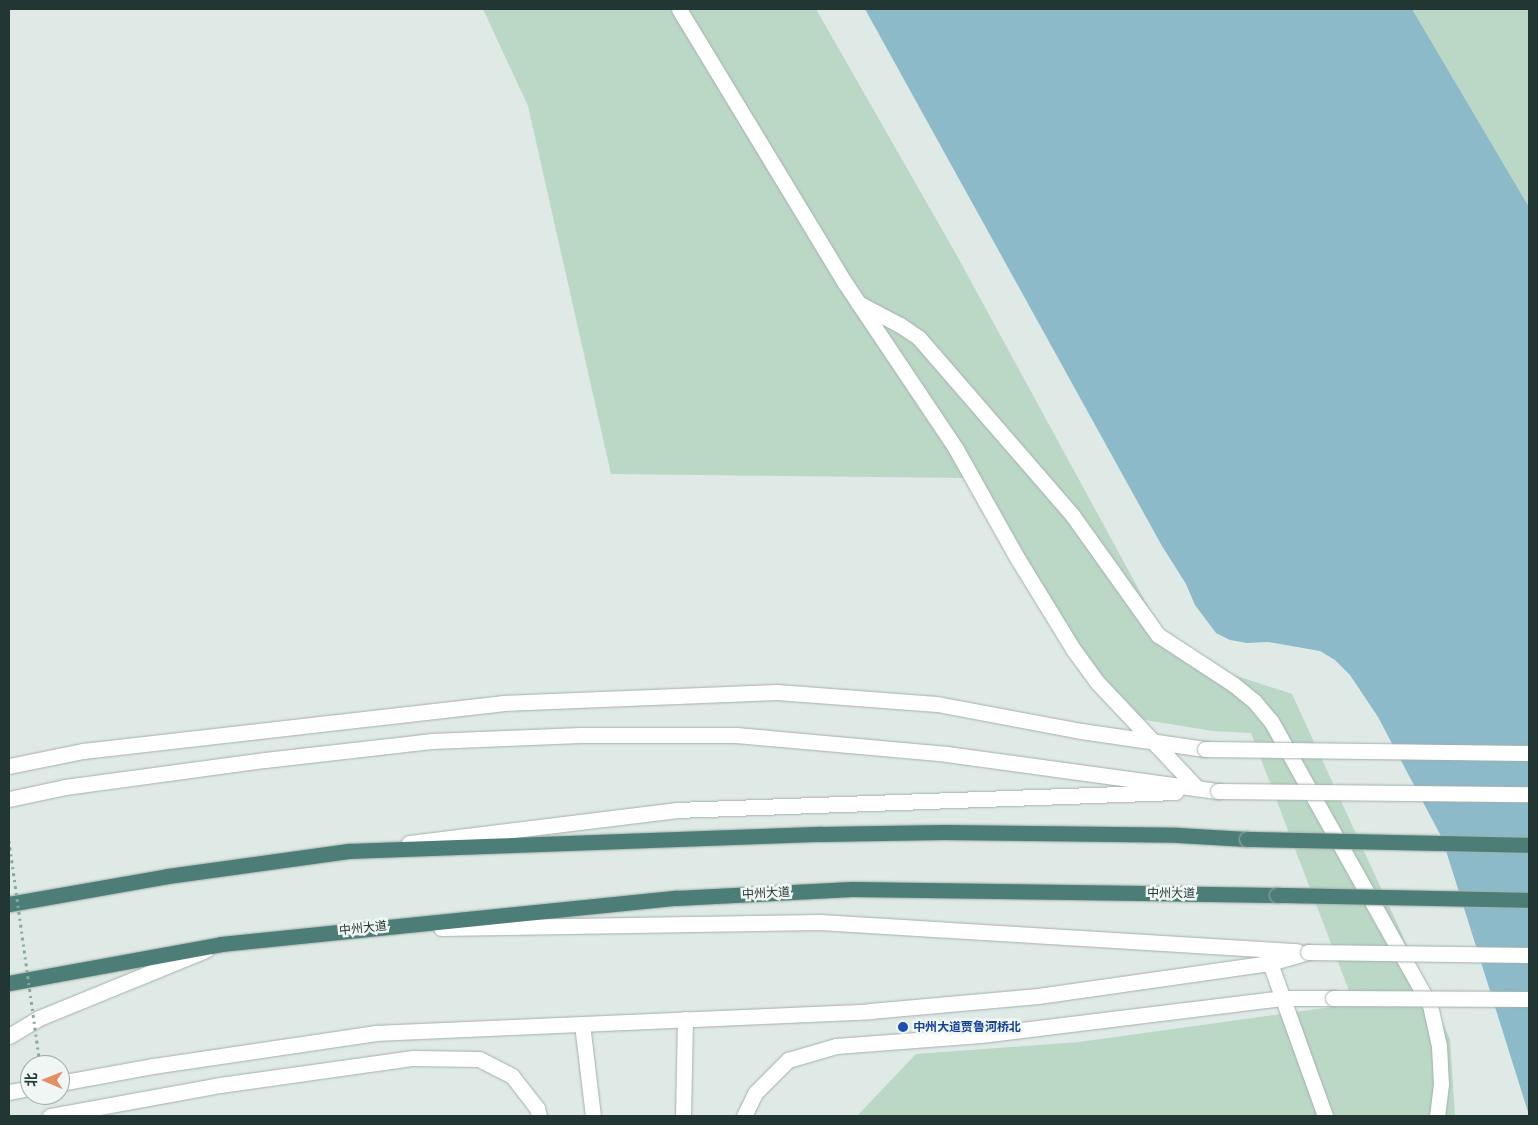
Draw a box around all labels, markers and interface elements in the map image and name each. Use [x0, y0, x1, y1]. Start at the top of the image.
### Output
street label: 中州大道 [742, 885, 790, 901]
street label: 中州大道 [1147, 885, 1195, 901]
street label: 中州大道 [338, 918, 388, 938]
place label: 中州大道贾鲁河桥北 [913, 1020, 1021, 1034]
marker: 中州大道贾鲁河桥北 [897, 1021, 909, 1033]
north arrow [20, 1055, 70, 1105]
text: 北 [20, 1073, 41, 1087]

